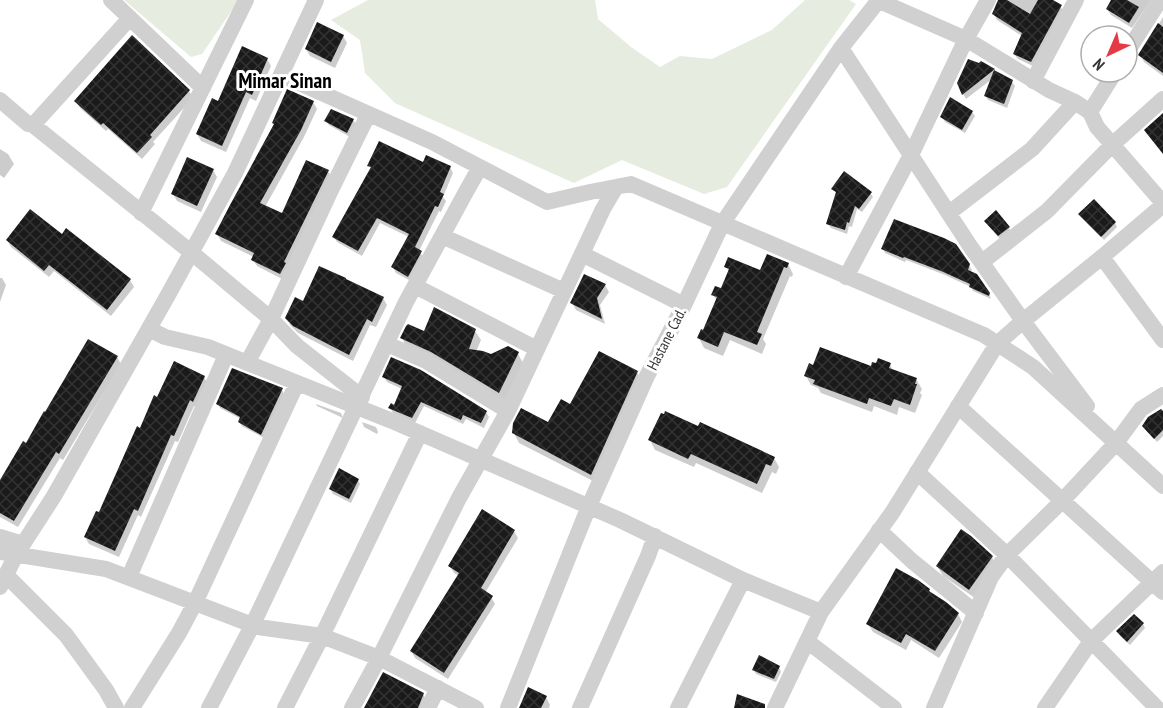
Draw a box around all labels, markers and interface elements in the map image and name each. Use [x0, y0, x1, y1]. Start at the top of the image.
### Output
north arrow [1079, 24, 1139, 84]
text: N [1089, 55, 1109, 75]
district label: Mimar Sinan [238, 67, 332, 94]
street label: Hastane Cad. [642, 305, 690, 373]

